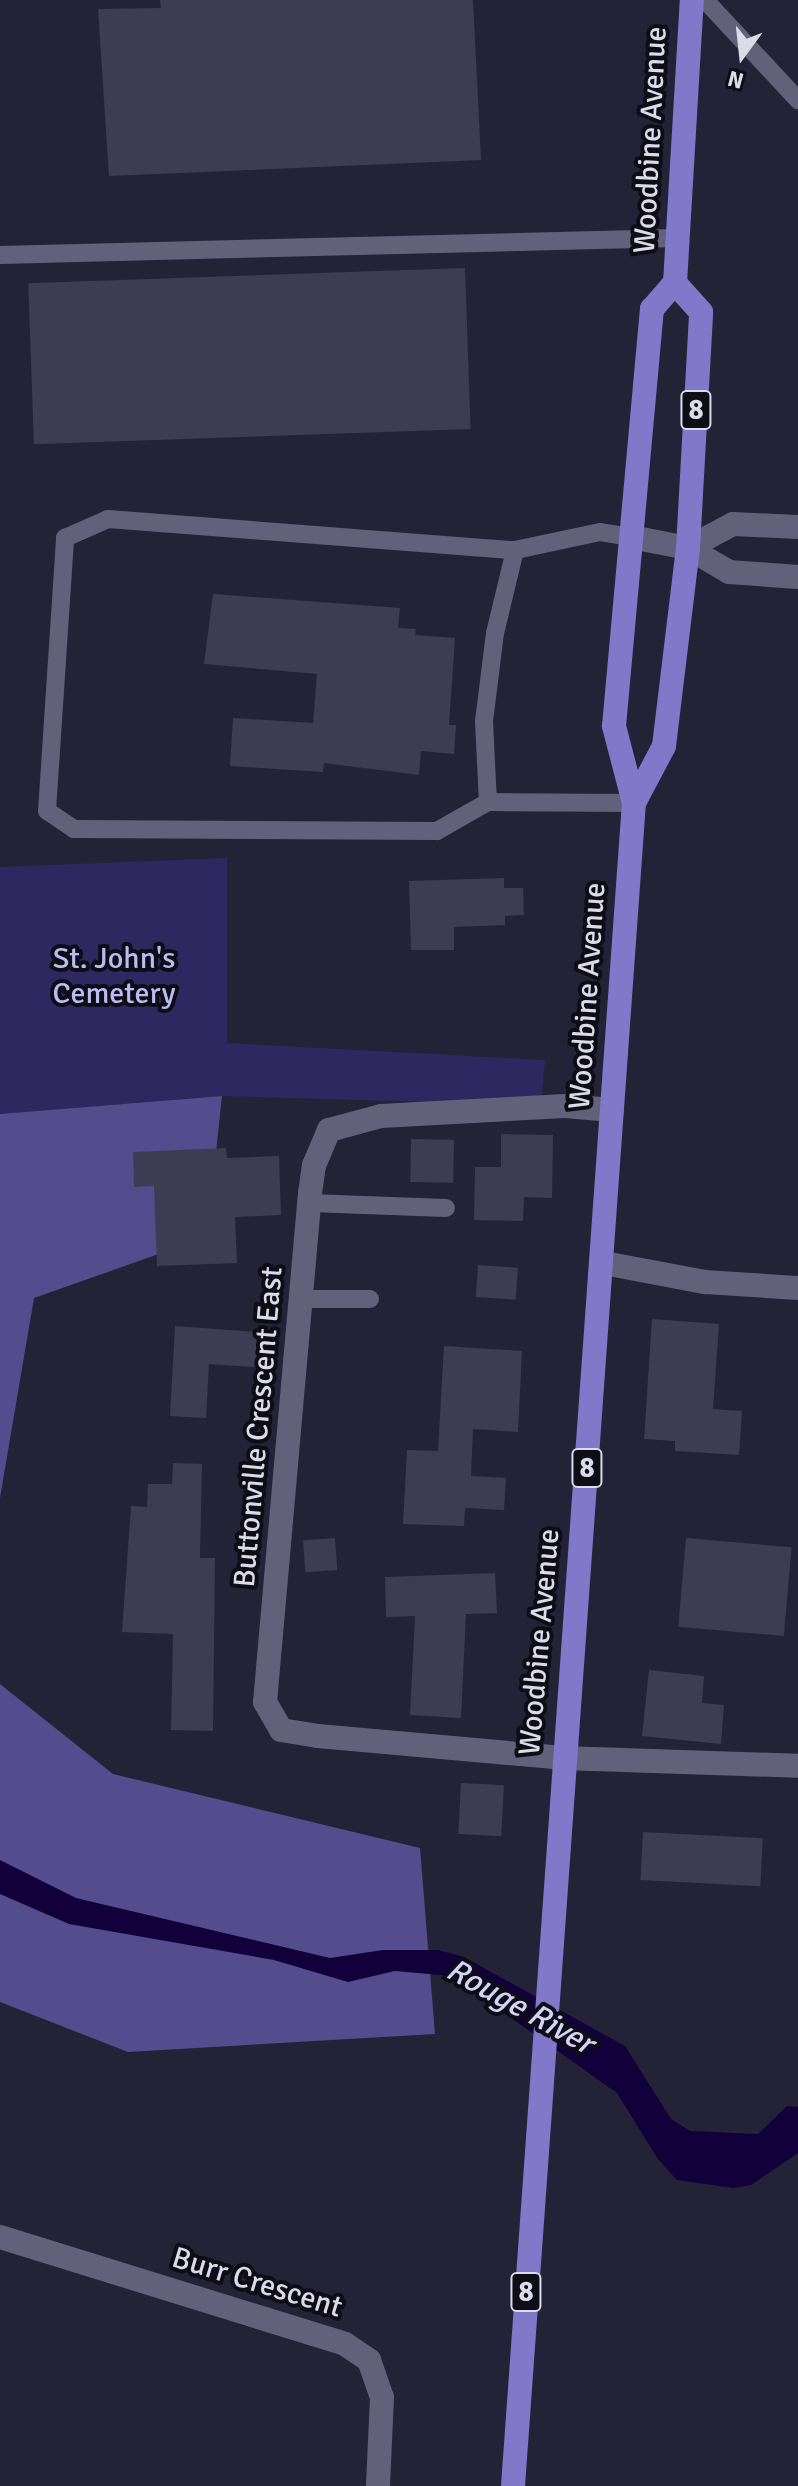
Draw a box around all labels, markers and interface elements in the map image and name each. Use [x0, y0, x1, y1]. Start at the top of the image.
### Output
north arrow [702, 16, 782, 96]
street label: Woodbine Avenue [627, 26, 675, 254]
text: N [725, 65, 747, 95]
road number: 8 [680, 386, 712, 434]
street label: Woodbine Avenue [562, 881, 614, 1111]
park label: St. John's Cemetery [53, 941, 175, 1012]
street label: Buttonville Crescent East [227, 1265, 291, 1589]
road number: 8 [571, 1444, 603, 1492]
street label: Woodbine Avenue [512, 1527, 568, 1757]
water label: Rouge River [440, 1951, 600, 2063]
street label: Burr Crescent [168, 2240, 346, 2326]
road number: 8 [510, 2268, 542, 2316]

